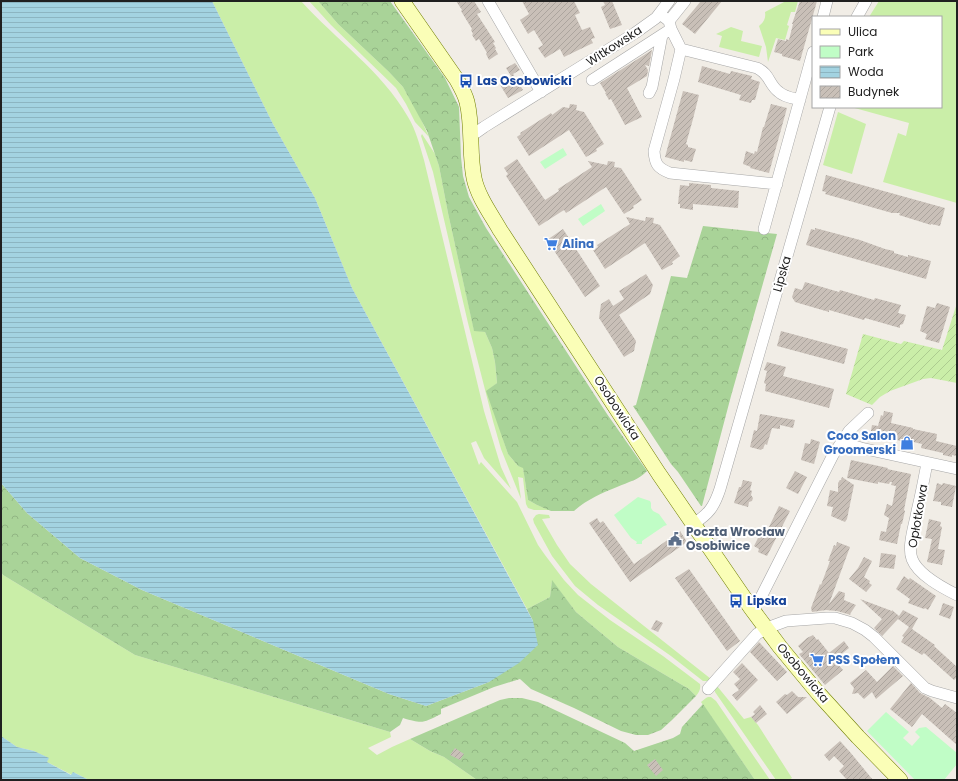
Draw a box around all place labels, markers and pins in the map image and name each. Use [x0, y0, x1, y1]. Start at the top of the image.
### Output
place label: Las Osobowicki [477, 72, 572, 89]
bus stop icon: Las Osobowicki [458, 73, 474, 89]
place label: Alina [562, 235, 594, 252]
supermarket icon: Alina [543, 236, 559, 252]
place label: Coco Salon Groomerski [824, 427, 896, 458]
shop icon: Coco Salon Groomerski [899, 435, 915, 451]
place label: Poczta Wrocław Osobiwice [686, 523, 786, 554]
public building icon: Poczta Wrocław Osobiwice [667, 531, 683, 547]
place label: Lipska [747, 592, 787, 609]
bus stop icon: Lipska [728, 593, 744, 609]
place label: PSS Społem [828, 651, 900, 668]
supermarket icon: PSS Społem [809, 652, 825, 668]

